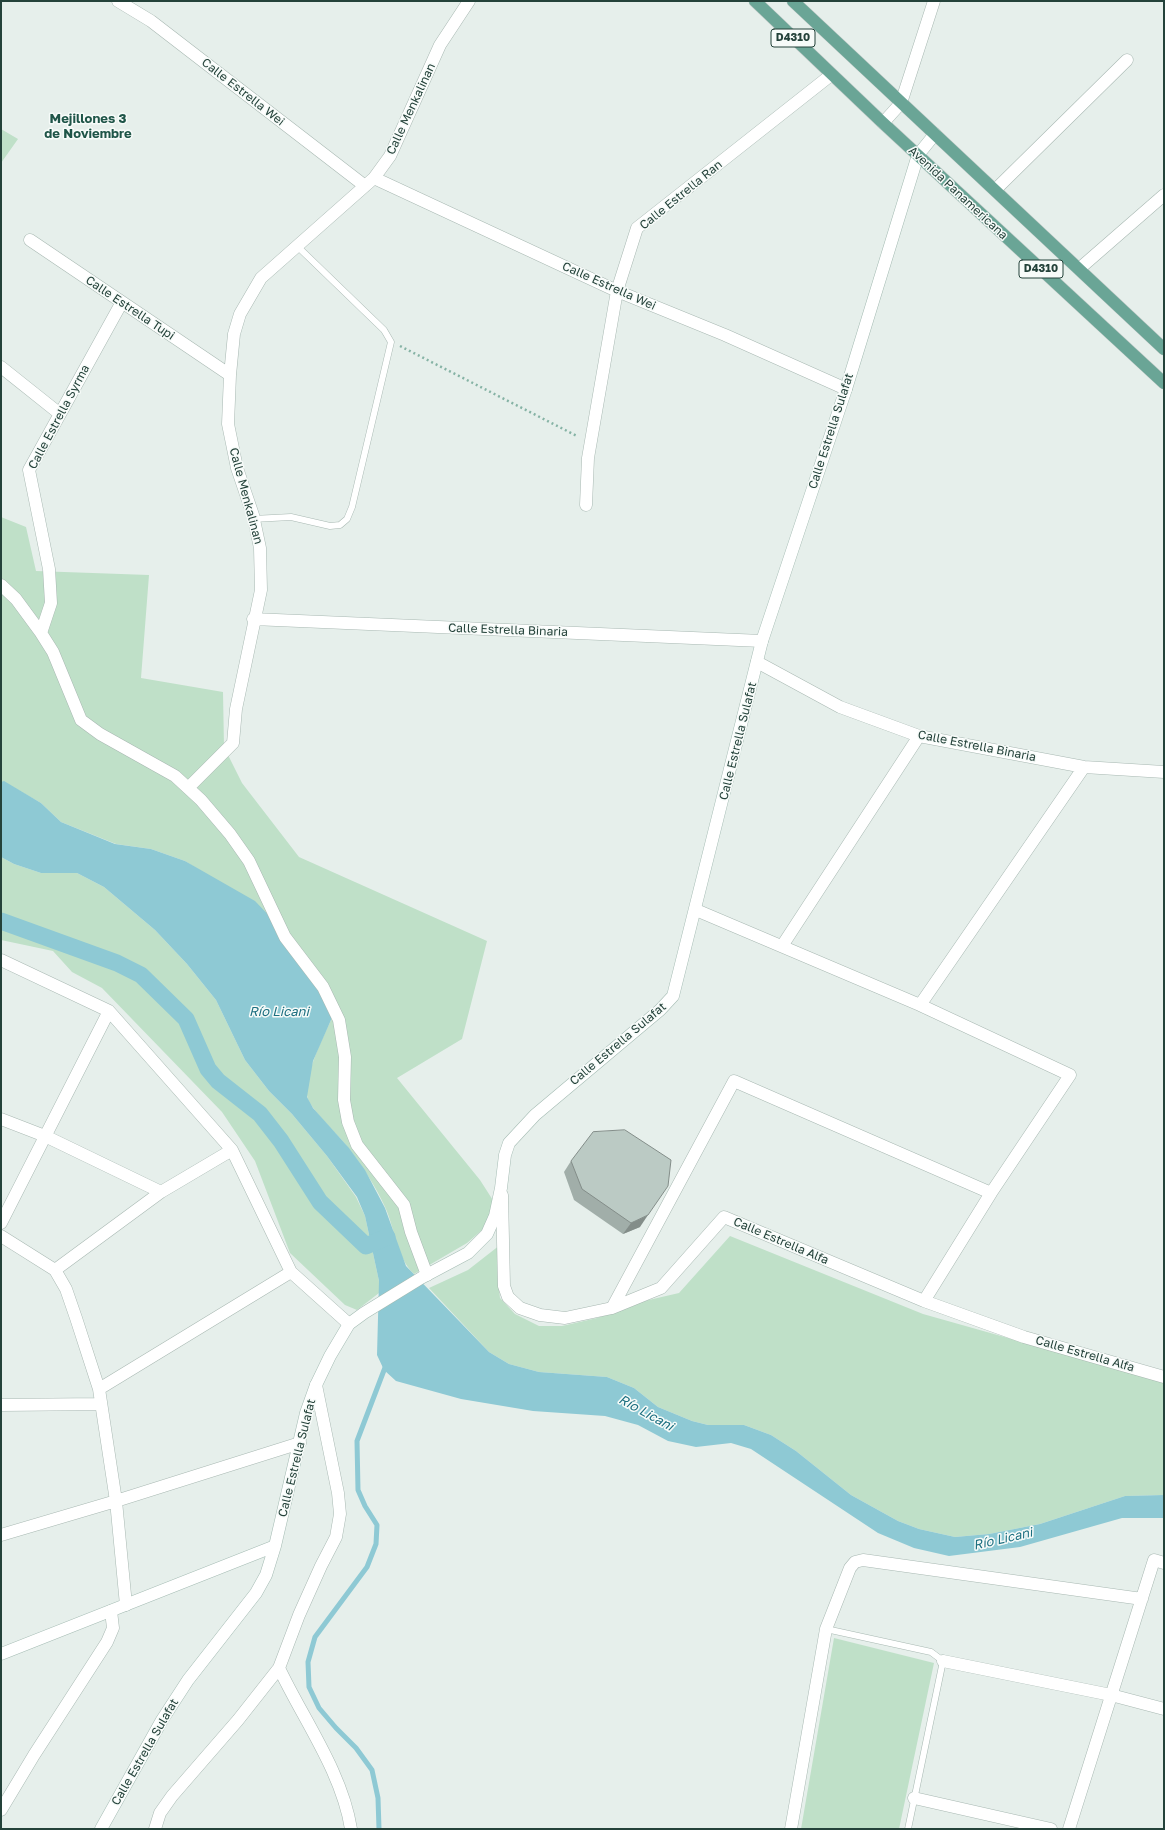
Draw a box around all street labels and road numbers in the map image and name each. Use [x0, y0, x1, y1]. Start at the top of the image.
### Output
road number: D4310 [771, 29, 815, 47]
street label: Calle Estrella Wei [199, 55, 287, 129]
street label: Calle Menkalinan [384, 61, 438, 157]
street label: Avenida Panamericana [905, 143, 1011, 243]
street label: Calle Estrella Ran [637, 157, 725, 233]
street label: Calle Estrella Wei [560, 259, 658, 313]
road number: D4310 [1019, 260, 1063, 278]
street label: Calle Estrella Tupi [83, 273, 177, 343]
street label: Calle Estrella Syrma [25, 362, 93, 472]
street label: Calle Estrella Sulafat [805, 371, 857, 491]
street label: Calle Menkalinan [226, 446, 266, 546]
street label: Calle Estrella Binaria [448, 621, 568, 639]
street label: Calle Estrella Sulafat [716, 681, 760, 801]
street label: Calle Estrella Binaria [917, 727, 1037, 765]
street label: Calle Estrella Sulafat [567, 1000, 669, 1088]
street label: Calle Estrella Alfa [731, 1214, 831, 1268]
street label: Calle Estrella Alfa [1034, 1333, 1136, 1375]
street label: Calle Estrella Sulafat [275, 1398, 319, 1518]
street label: Calle Estrella Sulafat [108, 1696, 182, 1808]

